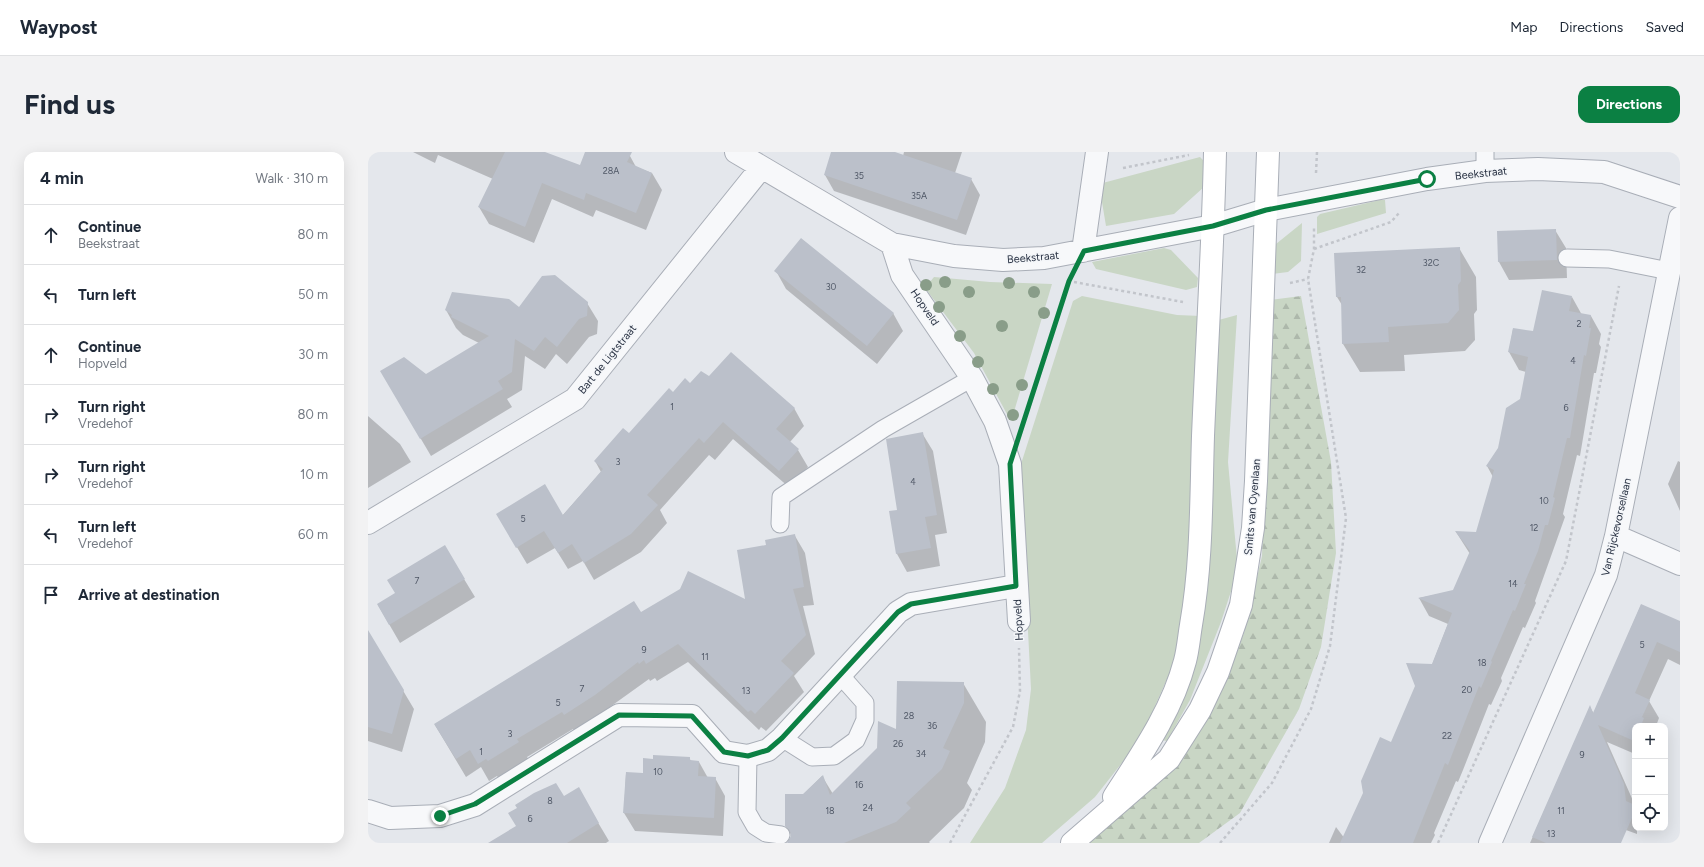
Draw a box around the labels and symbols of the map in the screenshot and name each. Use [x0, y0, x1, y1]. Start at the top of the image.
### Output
street label: Beekstraat [1454, 164, 1508, 183]
house number: 28A [603, 165, 619, 176]
house number: 35 [854, 170, 864, 181]
route start [1418, 170, 1436, 188]
house number: 35A [911, 190, 927, 201]
street label: Beekstraat [1006, 249, 1060, 266]
house number: 32C [1423, 257, 1440, 268]
house number: 32 [1356, 264, 1366, 275]
house number: 30 [826, 281, 837, 292]
street label: Hopveld [908, 286, 942, 328]
house number: 2 [1576, 318, 1582, 329]
street label: Bart de Ligtstraat [575, 322, 639, 397]
house number: 4 [1570, 355, 1576, 366]
house number: 1 [670, 401, 674, 412]
house number: 6 [1563, 402, 1569, 413]
house number: 3 [616, 456, 621, 467]
street label: Smits van Oyenlaan [1242, 458, 1263, 556]
house number: 4 [910, 476, 916, 487]
street label: Van Rijckevorsellaan [1599, 477, 1634, 577]
house number: 10 [1539, 495, 1549, 506]
house number: 5 [520, 513, 526, 524]
house number: 12 [1530, 522, 1538, 533]
house number: 7 [415, 575, 420, 586]
house number: 14 [1508, 578, 1518, 589]
street label: Hopveld [1011, 599, 1026, 641]
house number: 5 [1639, 639, 1645, 650]
house number: 9 [641, 644, 647, 655]
house number: 11 [701, 651, 709, 662]
house number: 18 [1477, 657, 1487, 668]
house number: 7 [580, 683, 585, 694]
house number: 20 [1462, 684, 1473, 695]
house number: 13 [742, 685, 750, 696]
house number: 5 [555, 697, 561, 708]
house number: 28 [904, 710, 915, 721]
house number: 36 [927, 720, 937, 731]
house number: 3 [508, 728, 513, 739]
house number: 22 [1442, 730, 1452, 741]
house number: 26 [893, 738, 903, 749]
house number: 1 [479, 746, 483, 757]
house number: 34 [916, 748, 927, 759]
house number: 9 [1579, 749, 1585, 760]
house number: 10 [653, 766, 663, 777]
house number: 16 [855, 779, 863, 790]
house number: 8 [547, 795, 553, 806]
house number: 24 [863, 802, 874, 813]
house number: 18 [825, 805, 835, 816]
house number: 11 [1557, 805, 1565, 816]
route end [431, 807, 449, 825]
house number: 6 [527, 813, 533, 824]
house number: 13 [1547, 828, 1555, 839]

